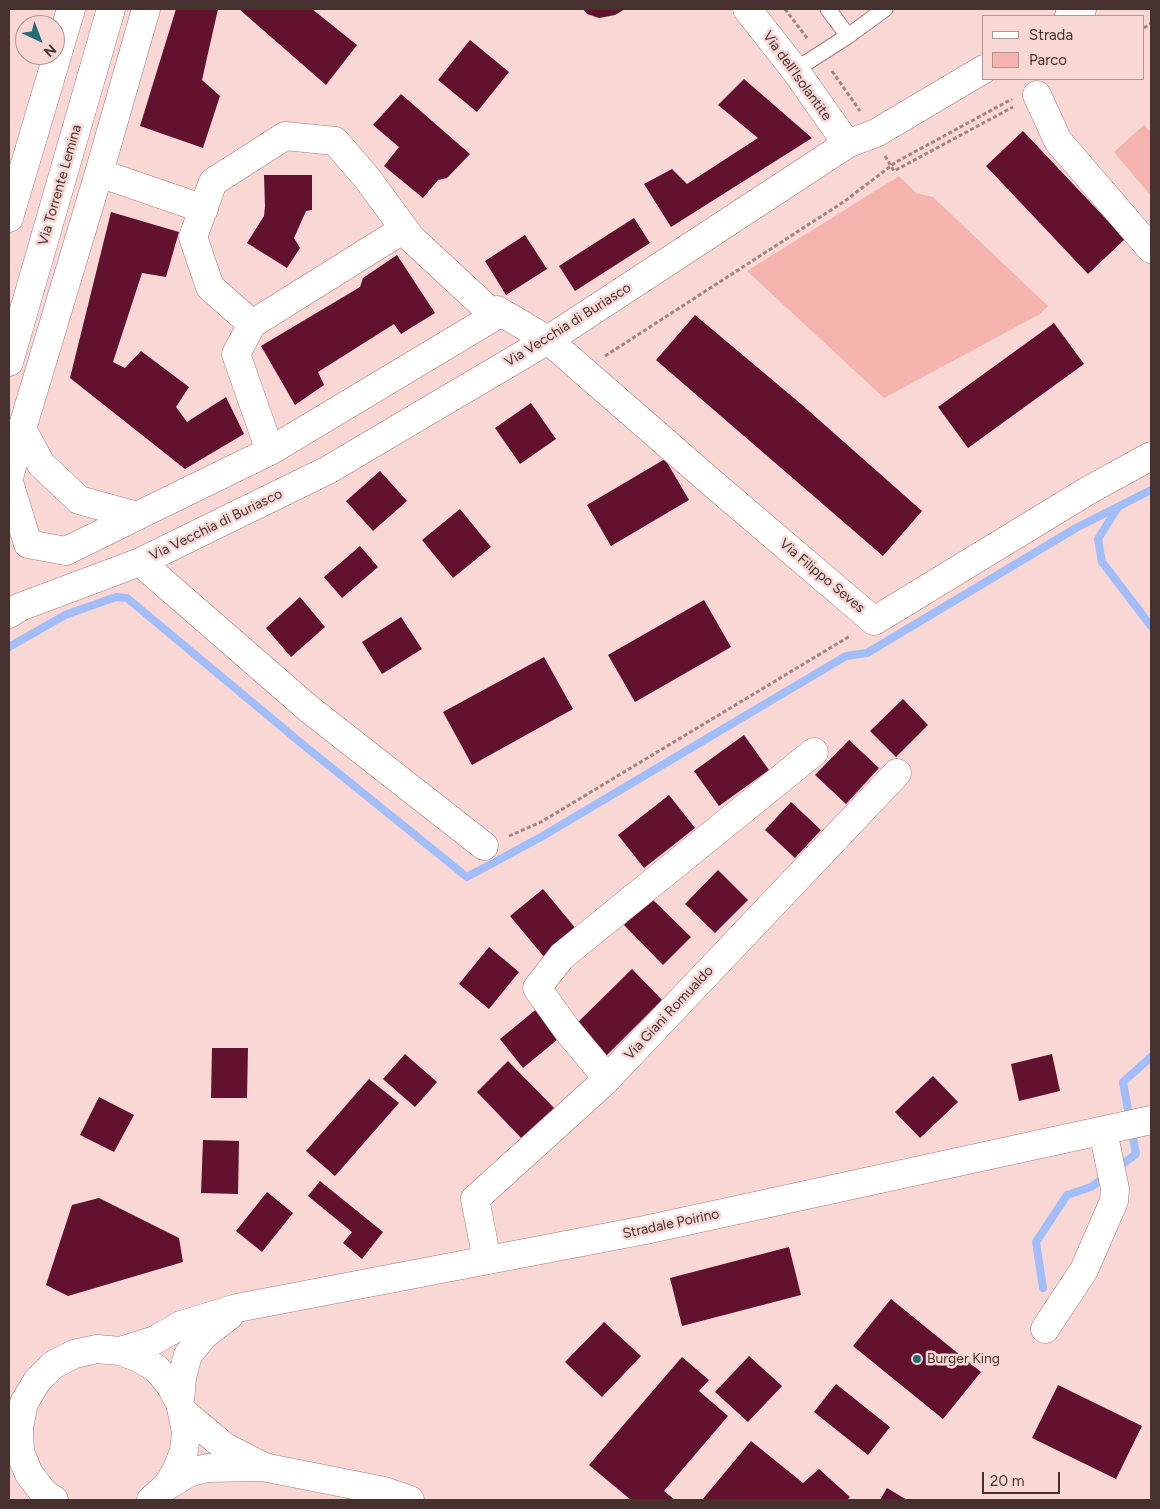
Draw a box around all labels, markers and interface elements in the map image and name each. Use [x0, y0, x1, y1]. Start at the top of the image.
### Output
north arrow [15, 15, 65, 65]
legend [982, 15, 1145, 80]
text: Strada [1029, 26, 1073, 44]
street label: Via dell'Isolantite [759, 28, 835, 124]
text: N [40, 41, 60, 61]
text: Parco [1029, 51, 1067, 69]
street label: Via Torrente Lemina [35, 123, 85, 247]
street label: Via Vecchia di Buriasco [502, 279, 634, 371]
street label: Via Vecchia di Buriasco [147, 486, 285, 564]
street label: Via Filippo Seves [776, 535, 868, 617]
street label: Via Giani Romualdo [621, 963, 717, 1063]
street label: Stradale Poirino [621, 1206, 721, 1242]
place label: Burger King [927, 1351, 1000, 1367]
marker: Burger King [911, 1353, 923, 1365]
scale bar [985, 1462, 1062, 1494]
text: 20 m [990, 1472, 1024, 1490]

